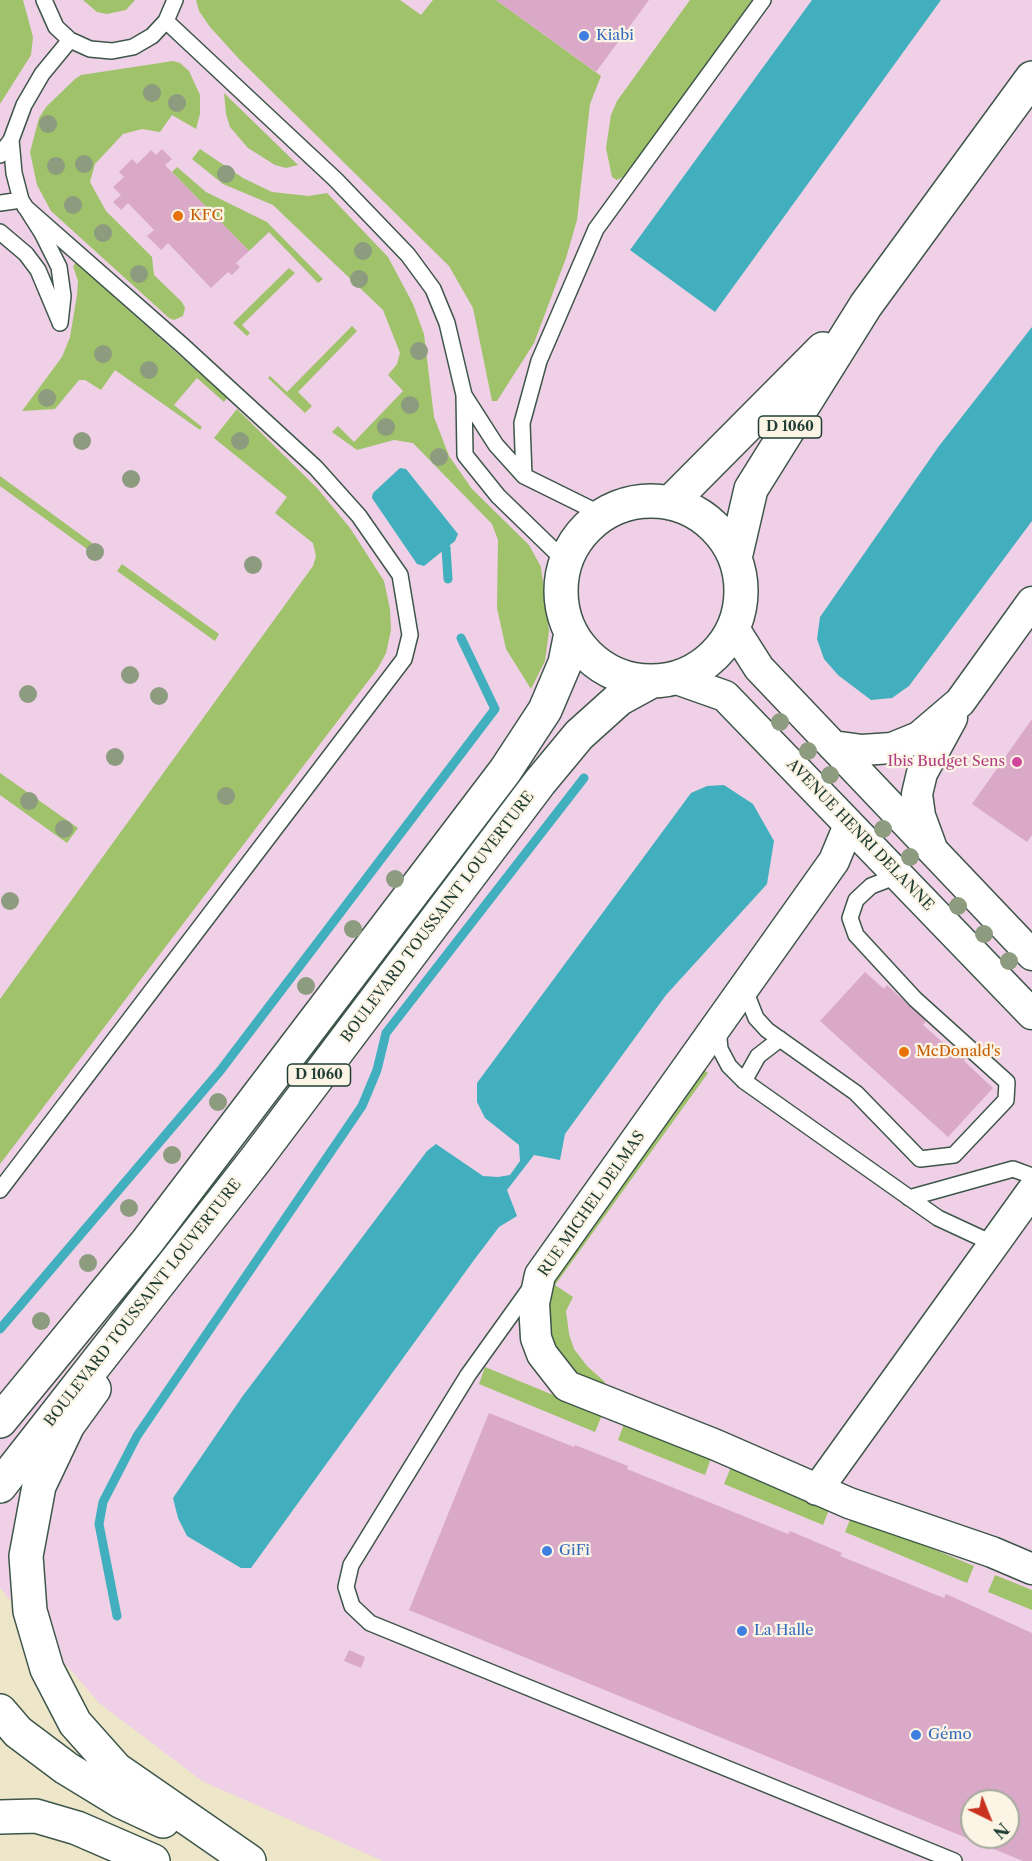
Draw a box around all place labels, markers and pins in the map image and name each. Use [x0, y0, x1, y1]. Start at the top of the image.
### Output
place label: Kiabi [596, 27, 634, 45]
marker: Kiabi [577, 29, 591, 43]
place label: KFC [190, 207, 223, 225]
marker: KFC [171, 209, 185, 223]
place label: Ibis Budget Sens [887, 753, 1005, 771]
marker: Ibis Budget Sens [1010, 755, 1024, 769]
place label: McDonald's [916, 1043, 1001, 1061]
marker: McDonald's [897, 1045, 911, 1059]
place label: GiFi [559, 1542, 590, 1560]
marker: GiFi [540, 1544, 554, 1558]
place label: La Halle [754, 1622, 814, 1640]
marker: La Halle [735, 1624, 749, 1638]
place label: Gémo [928, 1726, 972, 1744]
marker: Gémo [909, 1728, 923, 1742]

